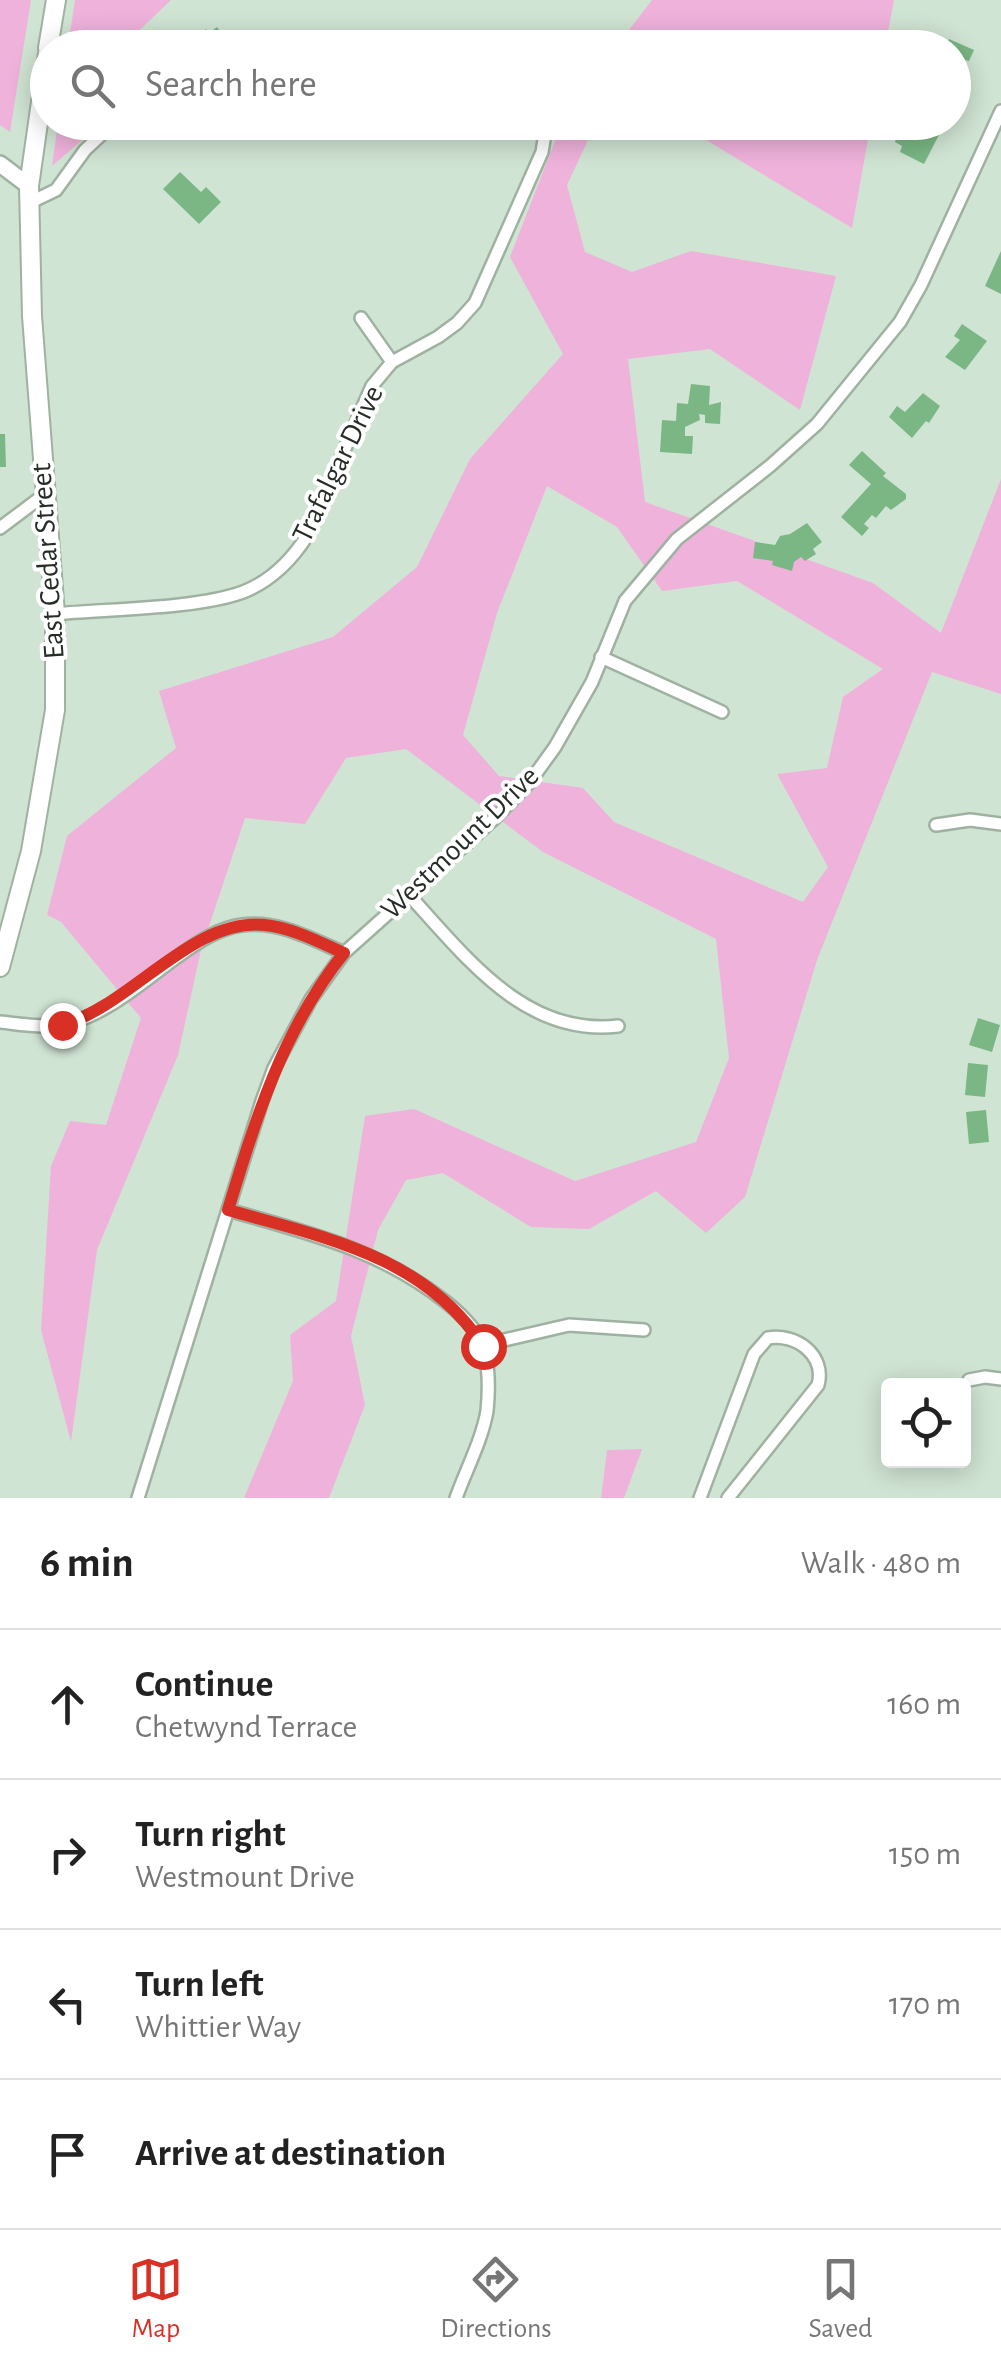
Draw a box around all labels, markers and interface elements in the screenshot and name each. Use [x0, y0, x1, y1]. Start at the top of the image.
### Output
search box [30, 30, 971, 140]
icon: search [65, 58, 120, 113]
text: Search here [145, 66, 317, 104]
street label: Trafalgar Drive [287, 381, 389, 547]
street label: East Cedar Street [26, 461, 70, 660]
street label: Westmount Drive [375, 761, 545, 925]
route end [40, 1003, 86, 1049]
route start [461, 1324, 507, 1370]
map controls [881, 1378, 971, 1468]
button: locate [881, 1378, 971, 1468]
text: 6 min [40, 1542, 134, 1584]
text: Walk · 480 m [801, 1547, 961, 1579]
text: Continue [135, 1666, 273, 1704]
icon: ahead [40, 1677, 95, 1732]
text: 160 m [887, 1688, 961, 1720]
text: Chetwynd Terrace [135, 1711, 357, 1743]
text: Turn right [135, 1816, 285, 1854]
icon: right [40, 1827, 95, 1882]
text: 150 m [889, 1838, 961, 1870]
text: Westmount Drive [135, 1861, 355, 1893]
text: Turn left [135, 1966, 263, 2004]
icon: left [40, 1977, 95, 2032]
text: 170 m [889, 1988, 961, 2020]
text: Whittier Way [135, 2011, 301, 2043]
icon: arrive [40, 2127, 95, 2182]
text: Arrive at destination [135, 2135, 446, 2173]
tab: Map [128, 2252, 183, 2346]
tab: Directions [440, 2252, 552, 2346]
tab: Saved [809, 2252, 873, 2346]

